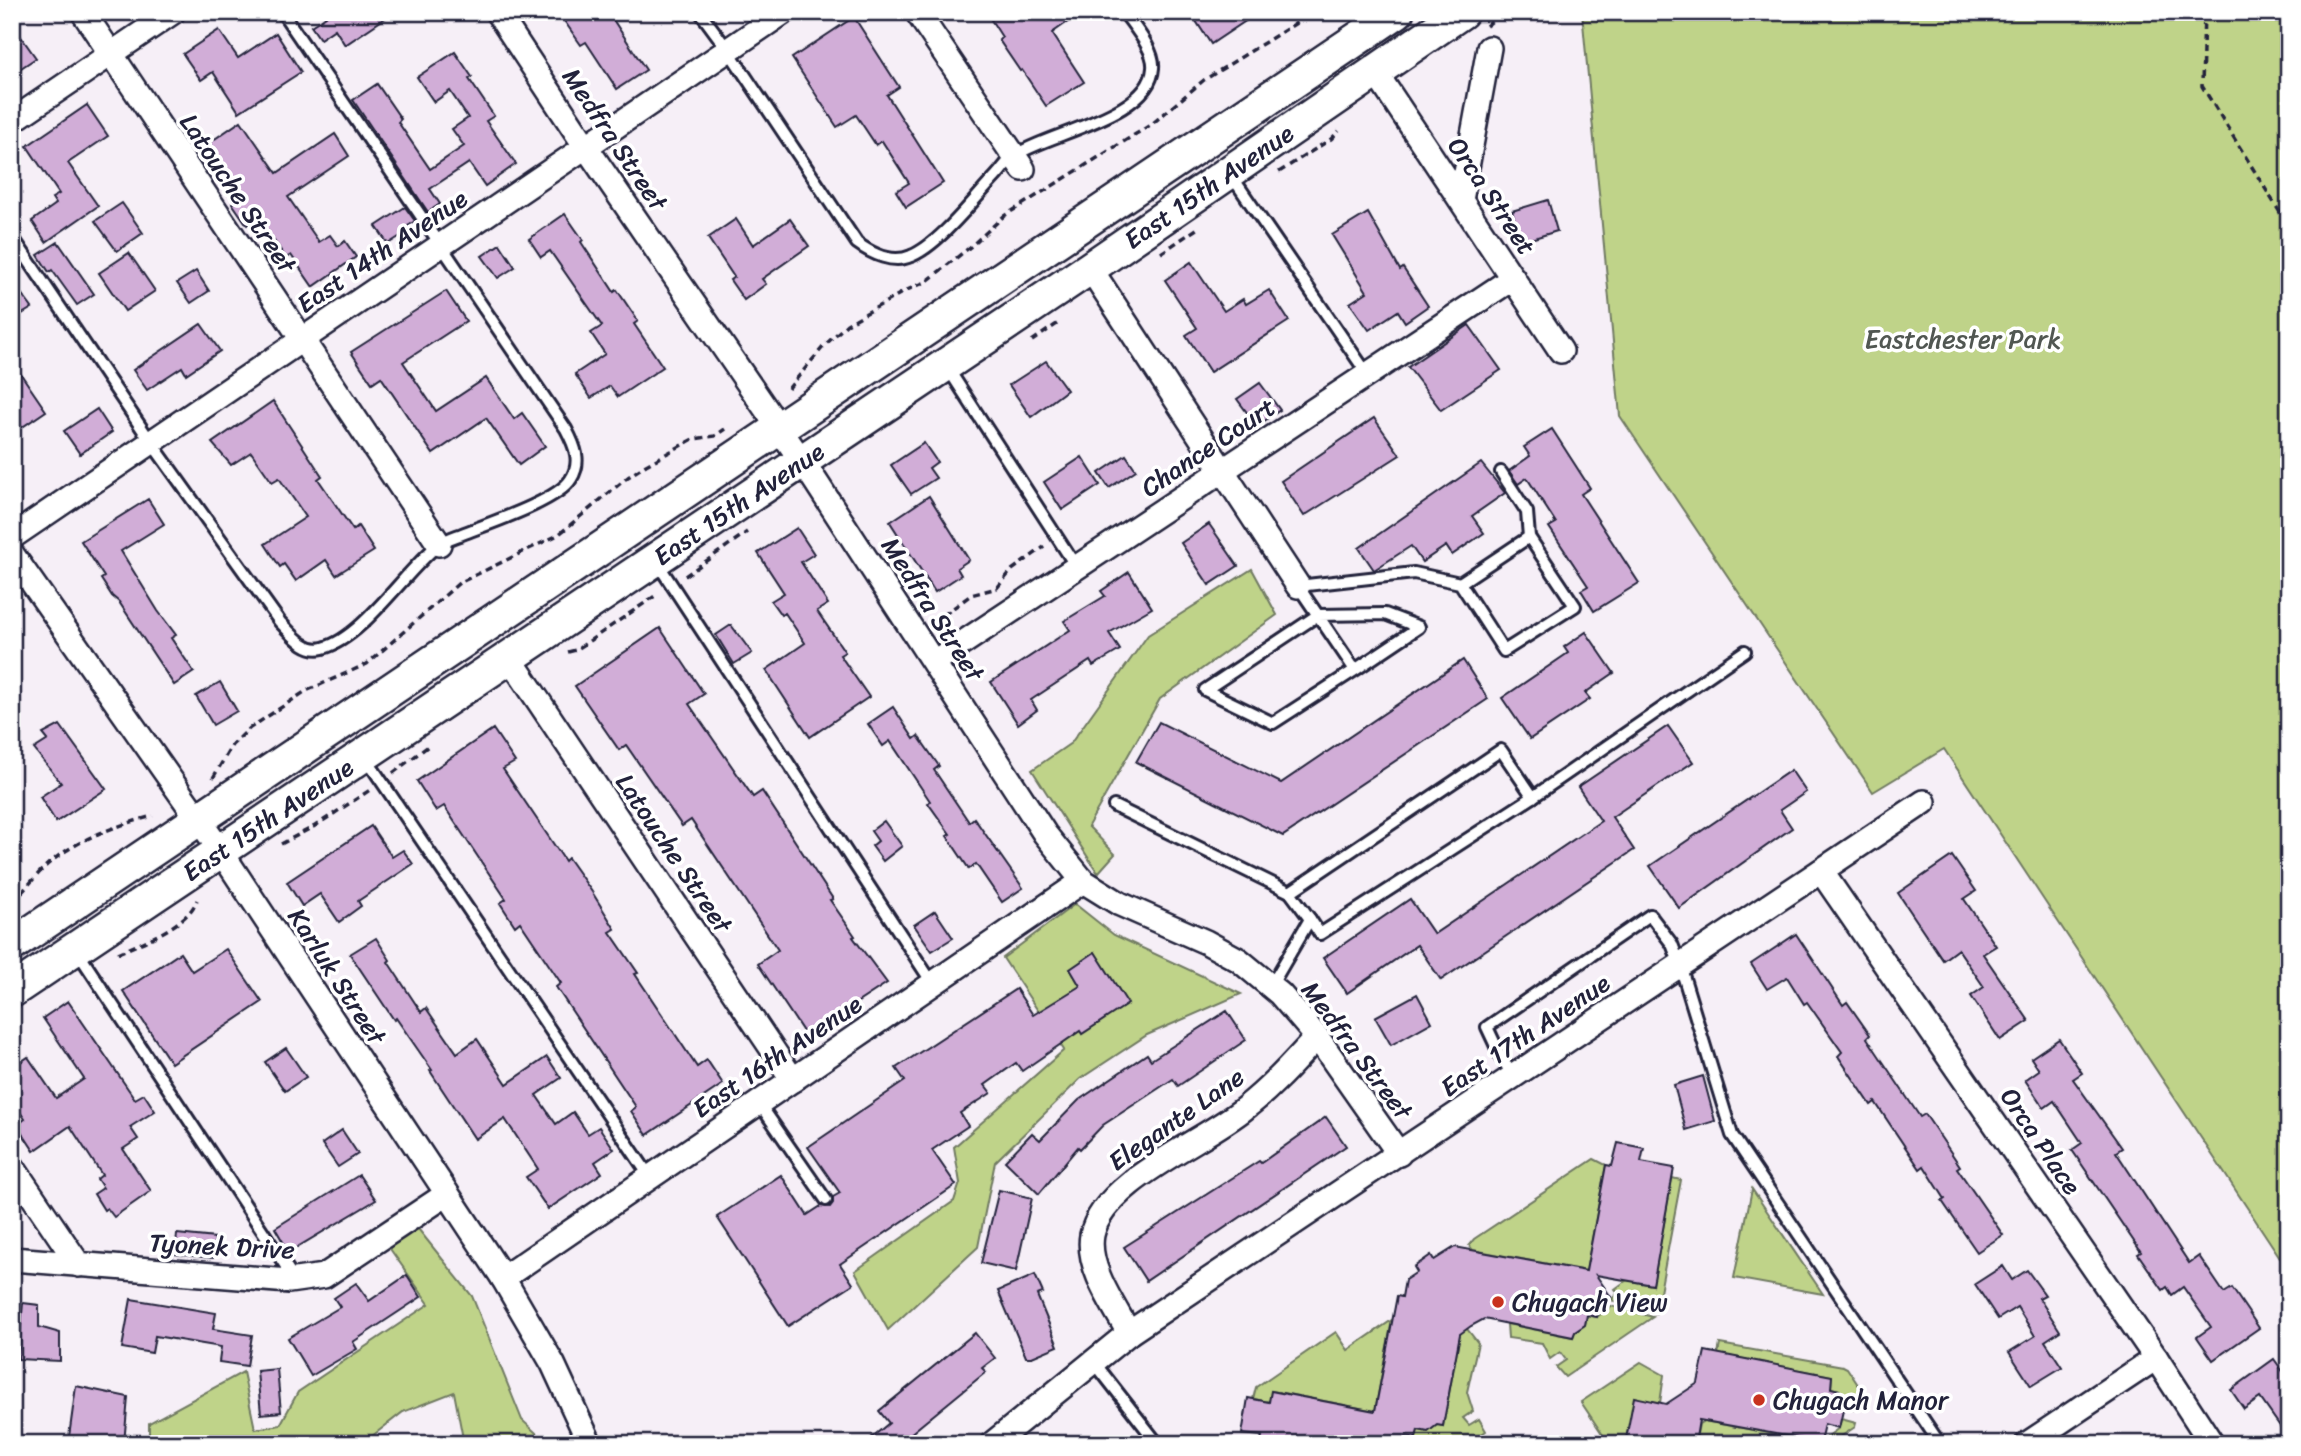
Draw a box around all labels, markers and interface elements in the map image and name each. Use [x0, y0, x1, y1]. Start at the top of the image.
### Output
street label: Medfra Street [550, 58, 681, 221]
street label: Latouche Street [167, 103, 310, 284]
street label: East 15th Avenue [1114, 111, 1304, 262]
street label: Orca Street [1435, 127, 1549, 265]
street label: East 14th Avenue [287, 176, 478, 326]
park label: Eastchester Park [1865, 316, 2061, 362]
street label: Chance Court [1131, 385, 1285, 509]
street label: East 15th Avenue [643, 429, 834, 578]
street label: Medfra Street [869, 527, 998, 692]
street label: East 15th Avenue [172, 745, 363, 894]
street label: Latouche Street [603, 763, 746, 944]
street label: Karluk Street [275, 898, 400, 1055]
street label: East 17th Avenue [1430, 960, 1620, 1109]
street label: Medfra Street [1289, 970, 1426, 1131]
street label: East 16th Avenue [682, 981, 872, 1130]
street label: Elegante Lane [1098, 1055, 1254, 1183]
street label: Orca Place [1988, 1078, 2094, 1205]
street label: Tyonek Drive [148, 1219, 296, 1273]
place label: Chugach View [1512, 1279, 1668, 1325]
marker: Chugach View [1490, 1294, 1506, 1310]
place label: Chugach Manor [1773, 1377, 1950, 1423]
marker: Chugach Manor [1751, 1392, 1767, 1408]

